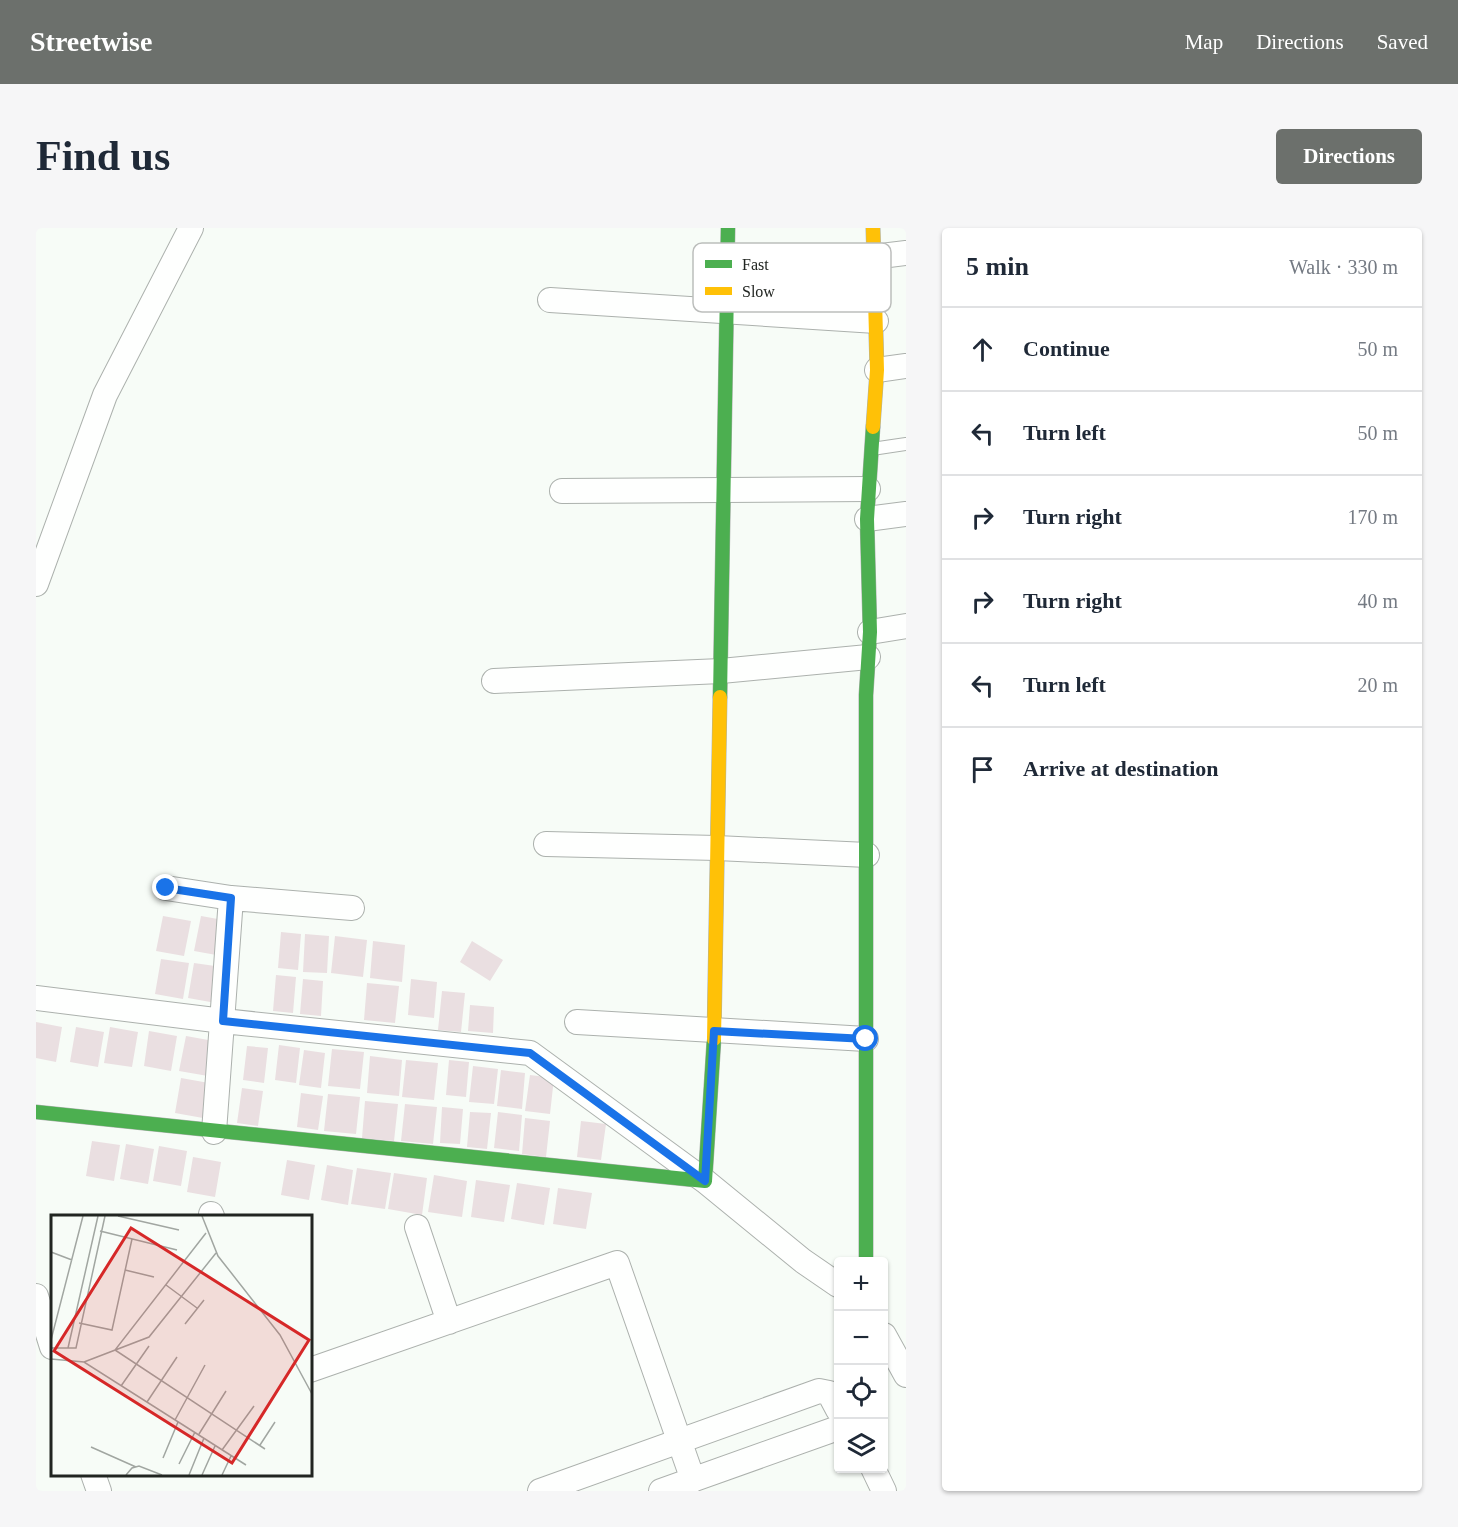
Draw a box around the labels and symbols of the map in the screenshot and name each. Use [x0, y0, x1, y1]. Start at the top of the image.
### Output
legend [693, 243, 891, 312]
text: Fast [742, 256, 769, 273]
text: Slow [742, 283, 775, 300]
route end [152, 874, 178, 900]
route start [852, 1025, 878, 1051]
inset map [51, 1215, 312, 1476]

